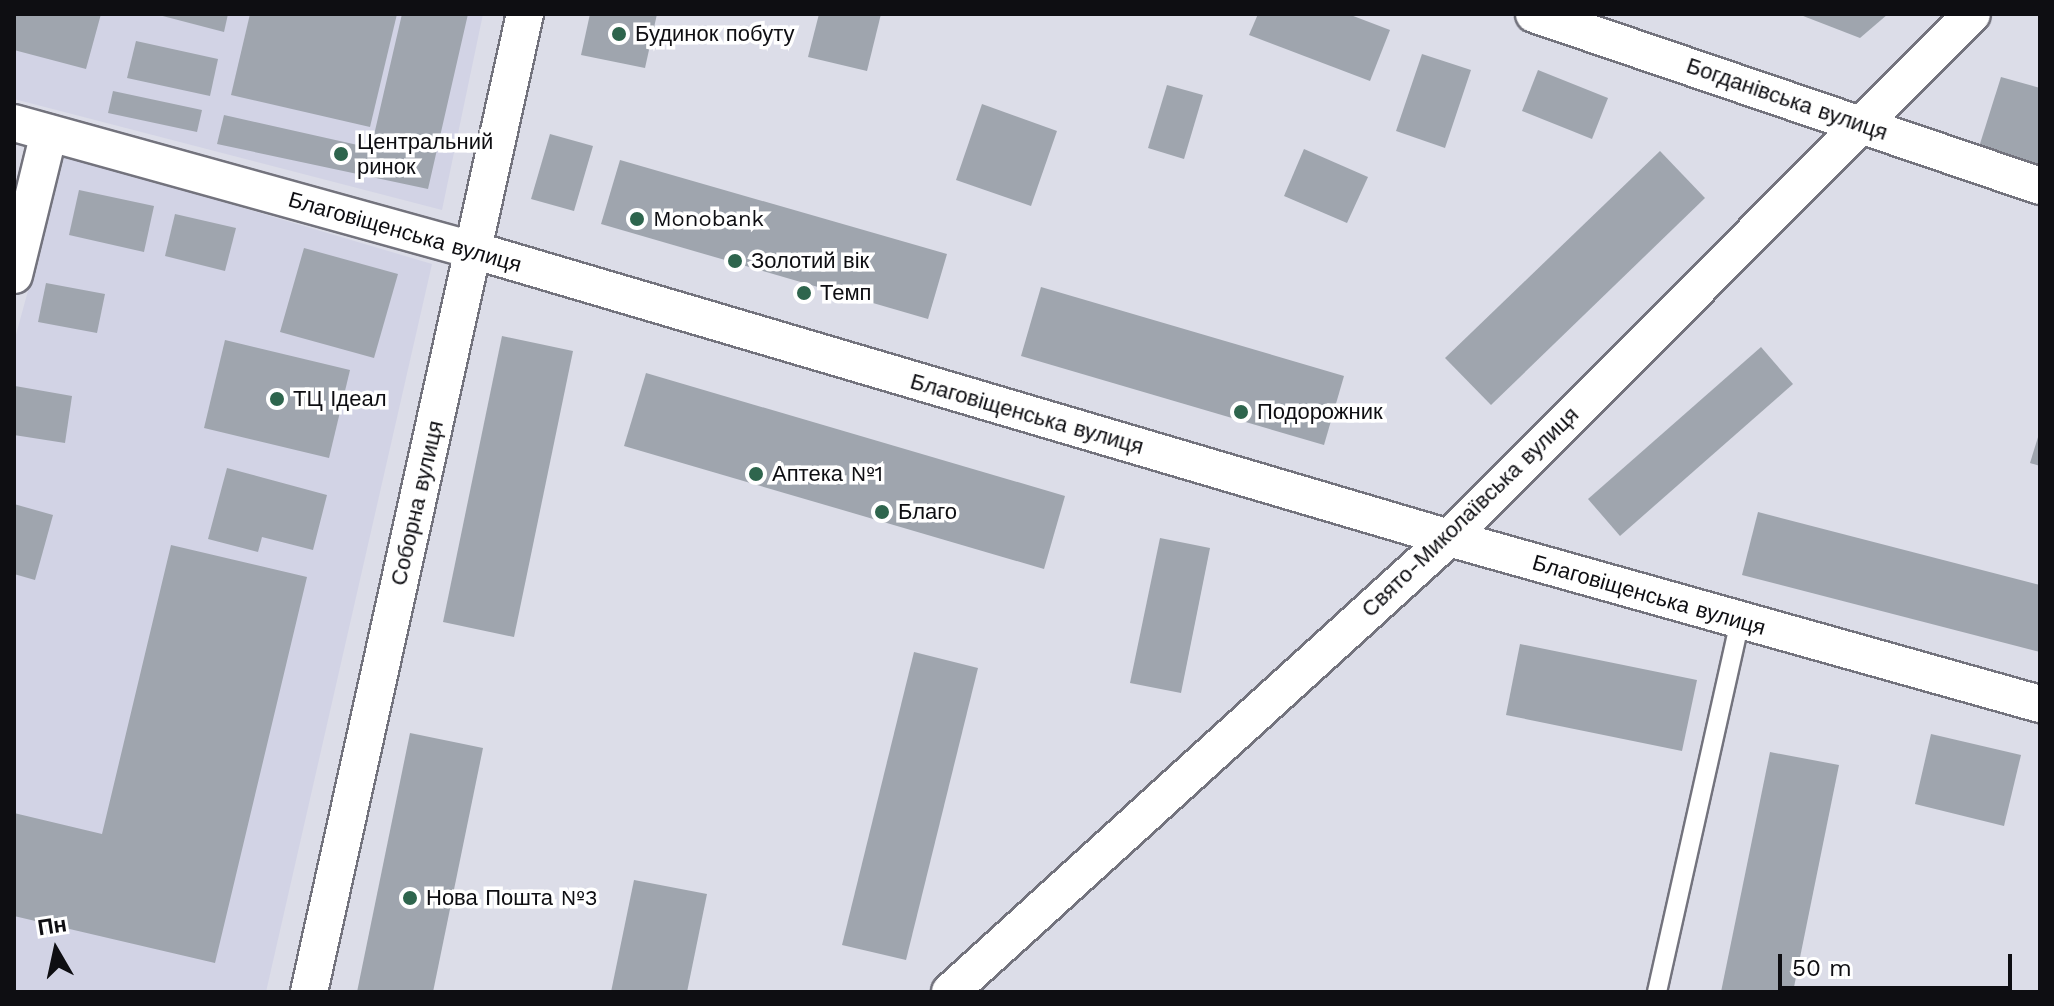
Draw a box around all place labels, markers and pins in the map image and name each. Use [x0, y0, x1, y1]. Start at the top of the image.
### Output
place label: Будинок побуту [635, 21, 794, 47]
marker: Будинок побуту [610, 25, 628, 43]
place label: Центральний ринок [357, 128, 493, 180]
marker: Центральний ринок [332, 145, 350, 163]
place label: Monobank [653, 206, 764, 232]
marker: Monobank [628, 210, 646, 228]
place label: Золотий вік [751, 248, 869, 274]
marker: Золотий вік [726, 252, 744, 270]
place label: Темп [820, 280, 871, 306]
marker: Темп [795, 284, 813, 302]
place label: ТЦ Ідеал [293, 386, 386, 412]
marker: ТЦ Ідеал [268, 390, 286, 408]
place label: Подорожник [1257, 399, 1383, 425]
marker: Подорожник [1232, 403, 1250, 421]
place label: Аптека №1 [772, 461, 883, 487]
marker: Аптека №1 [747, 465, 765, 483]
place label: Благо [898, 499, 957, 525]
marker: Благо [873, 503, 891, 521]
place label: Нова Пошта №3 [426, 885, 597, 911]
marker: Нова Пошта №3 [401, 889, 419, 907]

